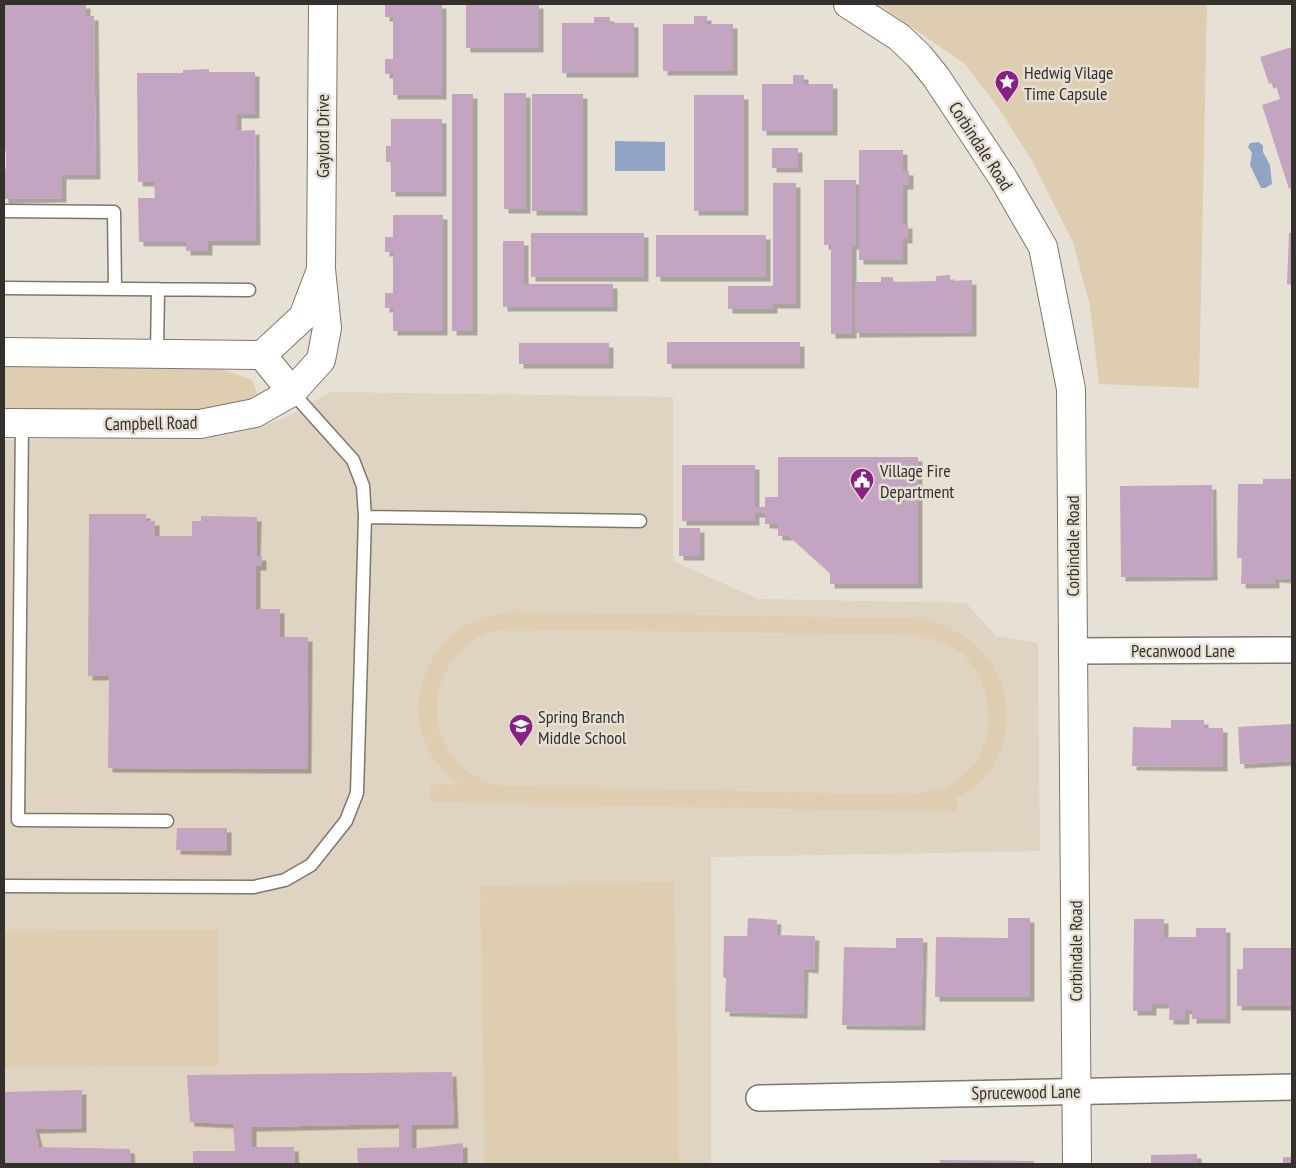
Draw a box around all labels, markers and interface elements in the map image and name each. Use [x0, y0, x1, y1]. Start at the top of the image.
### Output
place label: Hedwig Vilage Time Capsule [1024, 61, 1113, 105]
place icon: Hedwig Vilage Time Capsule [994, 69, 1020, 103]
street label: Gaylord Drive [311, 94, 334, 178]
street label: Corbindale Road [944, 97, 1018, 195]
street label: Campbell Road [104, 411, 198, 435]
place label: Village Fire Department [879, 459, 954, 503]
public building icon: Village Fire Department [849, 467, 875, 501]
street label: Corbindale Road [1061, 495, 1084, 597]
street label: Pecanwood Lane [1131, 639, 1235, 662]
place label: Spring Branch Middle School [538, 705, 627, 749]
school or university icon: Spring Branch Middle School [508, 713, 534, 747]
street label: Corbindale Road [1064, 900, 1087, 1002]
street label: Sprucewood Lane [971, 1080, 1081, 1104]

